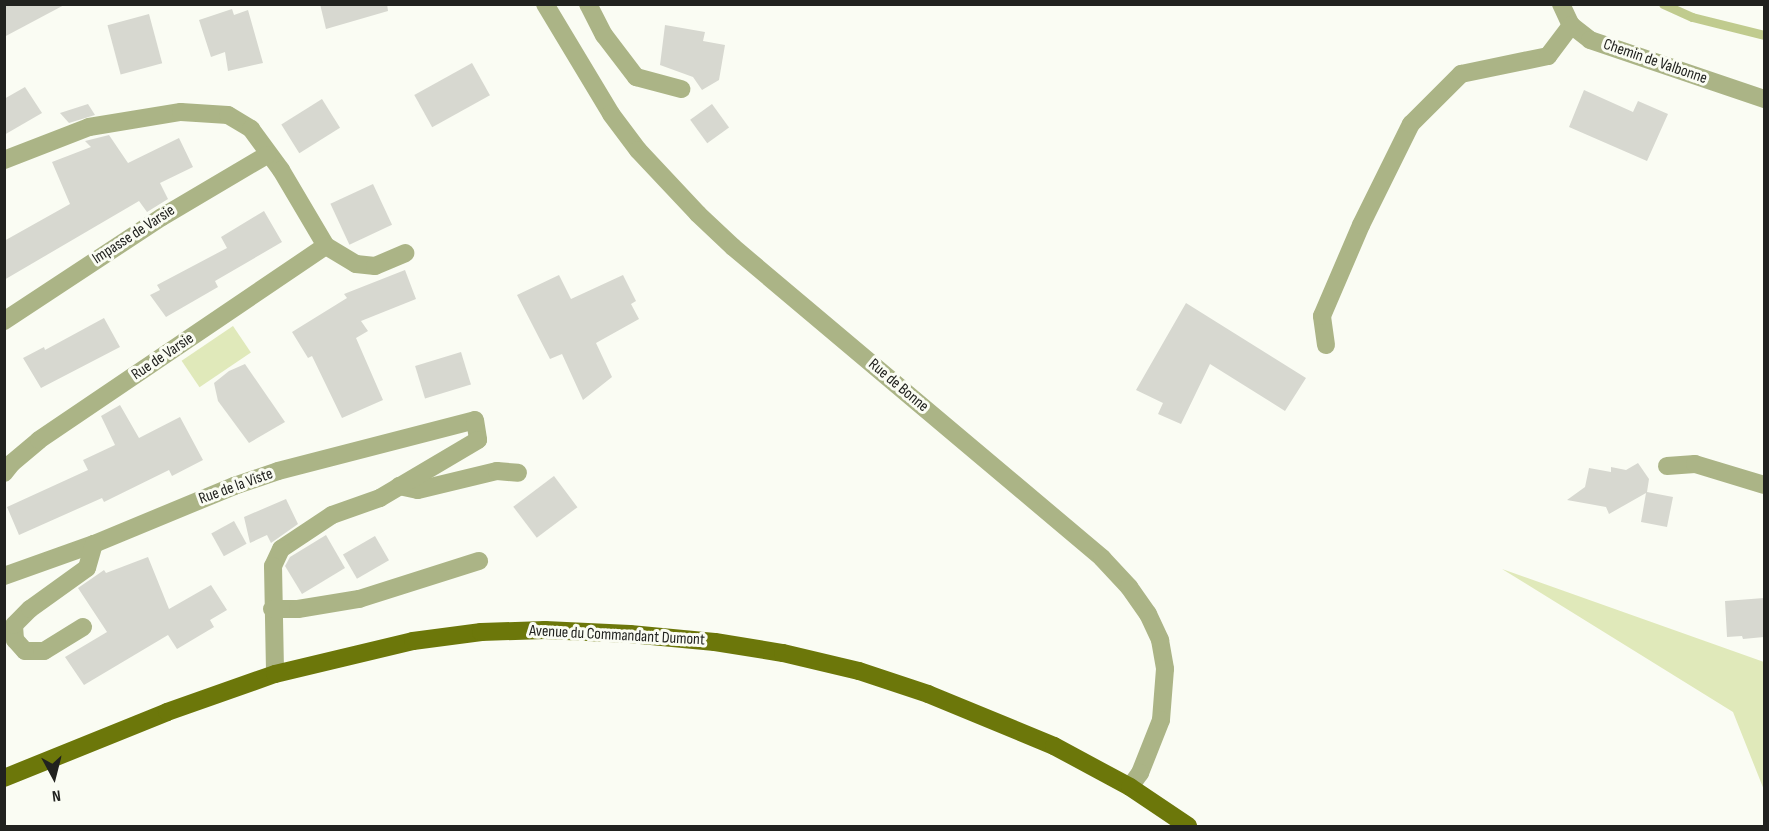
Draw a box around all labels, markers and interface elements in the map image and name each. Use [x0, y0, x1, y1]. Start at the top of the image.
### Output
street label: Chemin de Valbonne [1601, 35, 1709, 89]
street label: Impasse de Varsie [89, 201, 179, 269]
street label: Rue de Varsie [128, 329, 198, 385]
street label: Rue de Bonne [864, 355, 932, 417]
street label: Rue de la Viste [196, 465, 276, 509]
street label: Avenue du Commandant Dumont [529, 622, 705, 650]
north arrow [24, 747, 84, 807]
text: N [51, 785, 62, 805]

